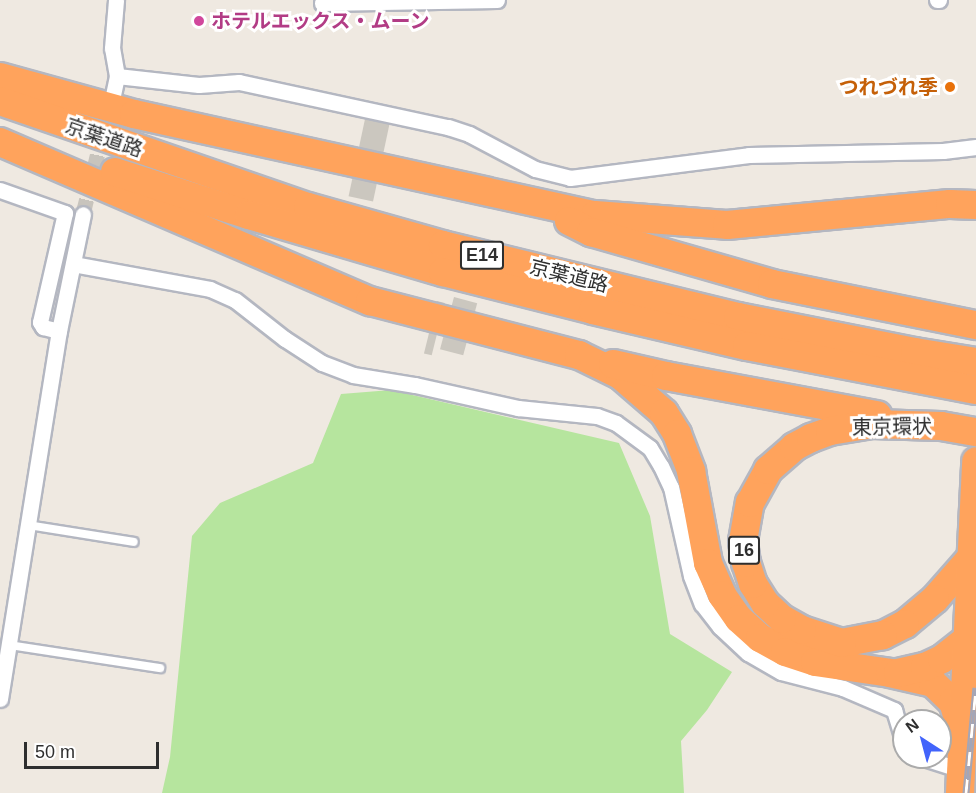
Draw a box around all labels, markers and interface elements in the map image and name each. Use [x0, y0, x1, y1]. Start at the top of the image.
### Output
place label: ホテルエックス・ムーン [211, 9, 431, 33]
marker: ホテルエックス・ムーン [192, 14, 206, 28]
place label: つれづれ季 [838, 75, 938, 99]
marker: つれづれ季 [943, 80, 957, 94]
street label: 京葉道路 [62, 114, 146, 162]
road number: E14 [460, 240, 504, 270]
street label: 京葉道路 [527, 255, 611, 297]
street label: 東京環状 [852, 414, 932, 440]
road number: 16 [728, 535, 760, 565]
north arrow [892, 709, 952, 769]
text: N [903, 715, 922, 736]
scale bar [27, 730, 162, 768]
text: 50 m [35, 742, 75, 762]

